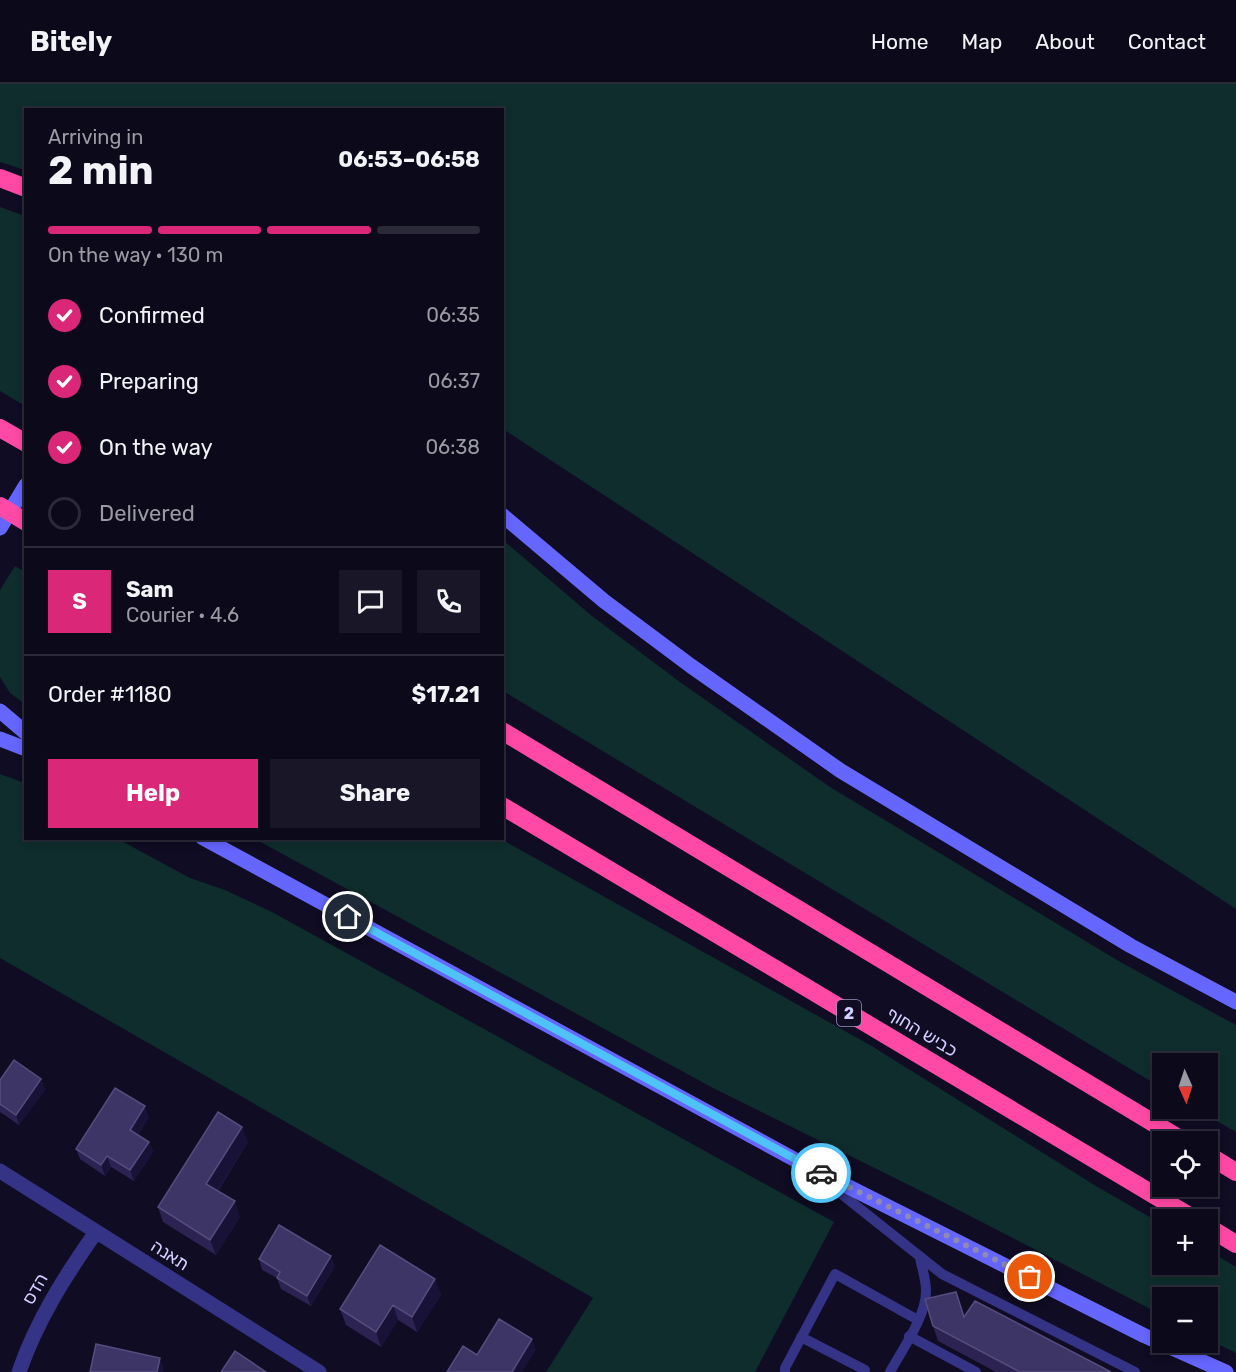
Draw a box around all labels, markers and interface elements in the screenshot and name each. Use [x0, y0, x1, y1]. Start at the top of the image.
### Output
text: Bitely [30, 25, 112, 58]
text: Home [871, 29, 928, 54]
text: Map [961, 29, 1002, 54]
text: About [1035, 29, 1095, 54]
text: Contact [1128, 29, 1206, 54]
text: Arriving in [48, 125, 143, 149]
text: 06:53–06:58 [338, 146, 480, 173]
text: 2 min [48, 148, 154, 194]
text: On the way · 130 m [48, 243, 223, 267]
icon: check [48, 299, 81, 332]
text: Confirmed [99, 302, 205, 329]
text: 06:35 [426, 303, 480, 327]
icon: check [48, 365, 81, 398]
text: Preparing [99, 368, 199, 395]
text: 06:37 [428, 369, 480, 393]
icon: check [48, 431, 81, 464]
text: On the way [99, 434, 213, 461]
text: 06:38 [425, 435, 480, 459]
text: Delivered [99, 500, 195, 527]
button: chat [339, 570, 402, 633]
button: phone [417, 570, 480, 633]
text: Sam [126, 576, 174, 603]
text: S [72, 588, 87, 615]
text: Courier · 4.6 [126, 603, 239, 627]
text: Order #1180 [48, 681, 172, 708]
text: $17.21 [412, 681, 480, 708]
button: Help [48, 759, 258, 828]
button: Share [270, 759, 480, 828]
pin [322, 891, 373, 942]
icon: home [331, 900, 364, 933]
road number: 2 [837, 1000, 861, 1026]
street label: כביש החוף [883, 1002, 961, 1062]
north arrow [1152, 1053, 1218, 1119]
map controls [1152, 1053, 1218, 1353]
button: locate [1152, 1131, 1218, 1197]
courier [791, 1143, 851, 1203]
icon: car [805, 1157, 838, 1190]
button: + [1152, 1209, 1218, 1275]
street label: תאנה [147, 1235, 193, 1275]
pin [1004, 1251, 1055, 1302]
icon: bag [1013, 1260, 1046, 1293]
street label: הדס [17, 1269, 53, 1309]
button: − [1152, 1287, 1218, 1353]

